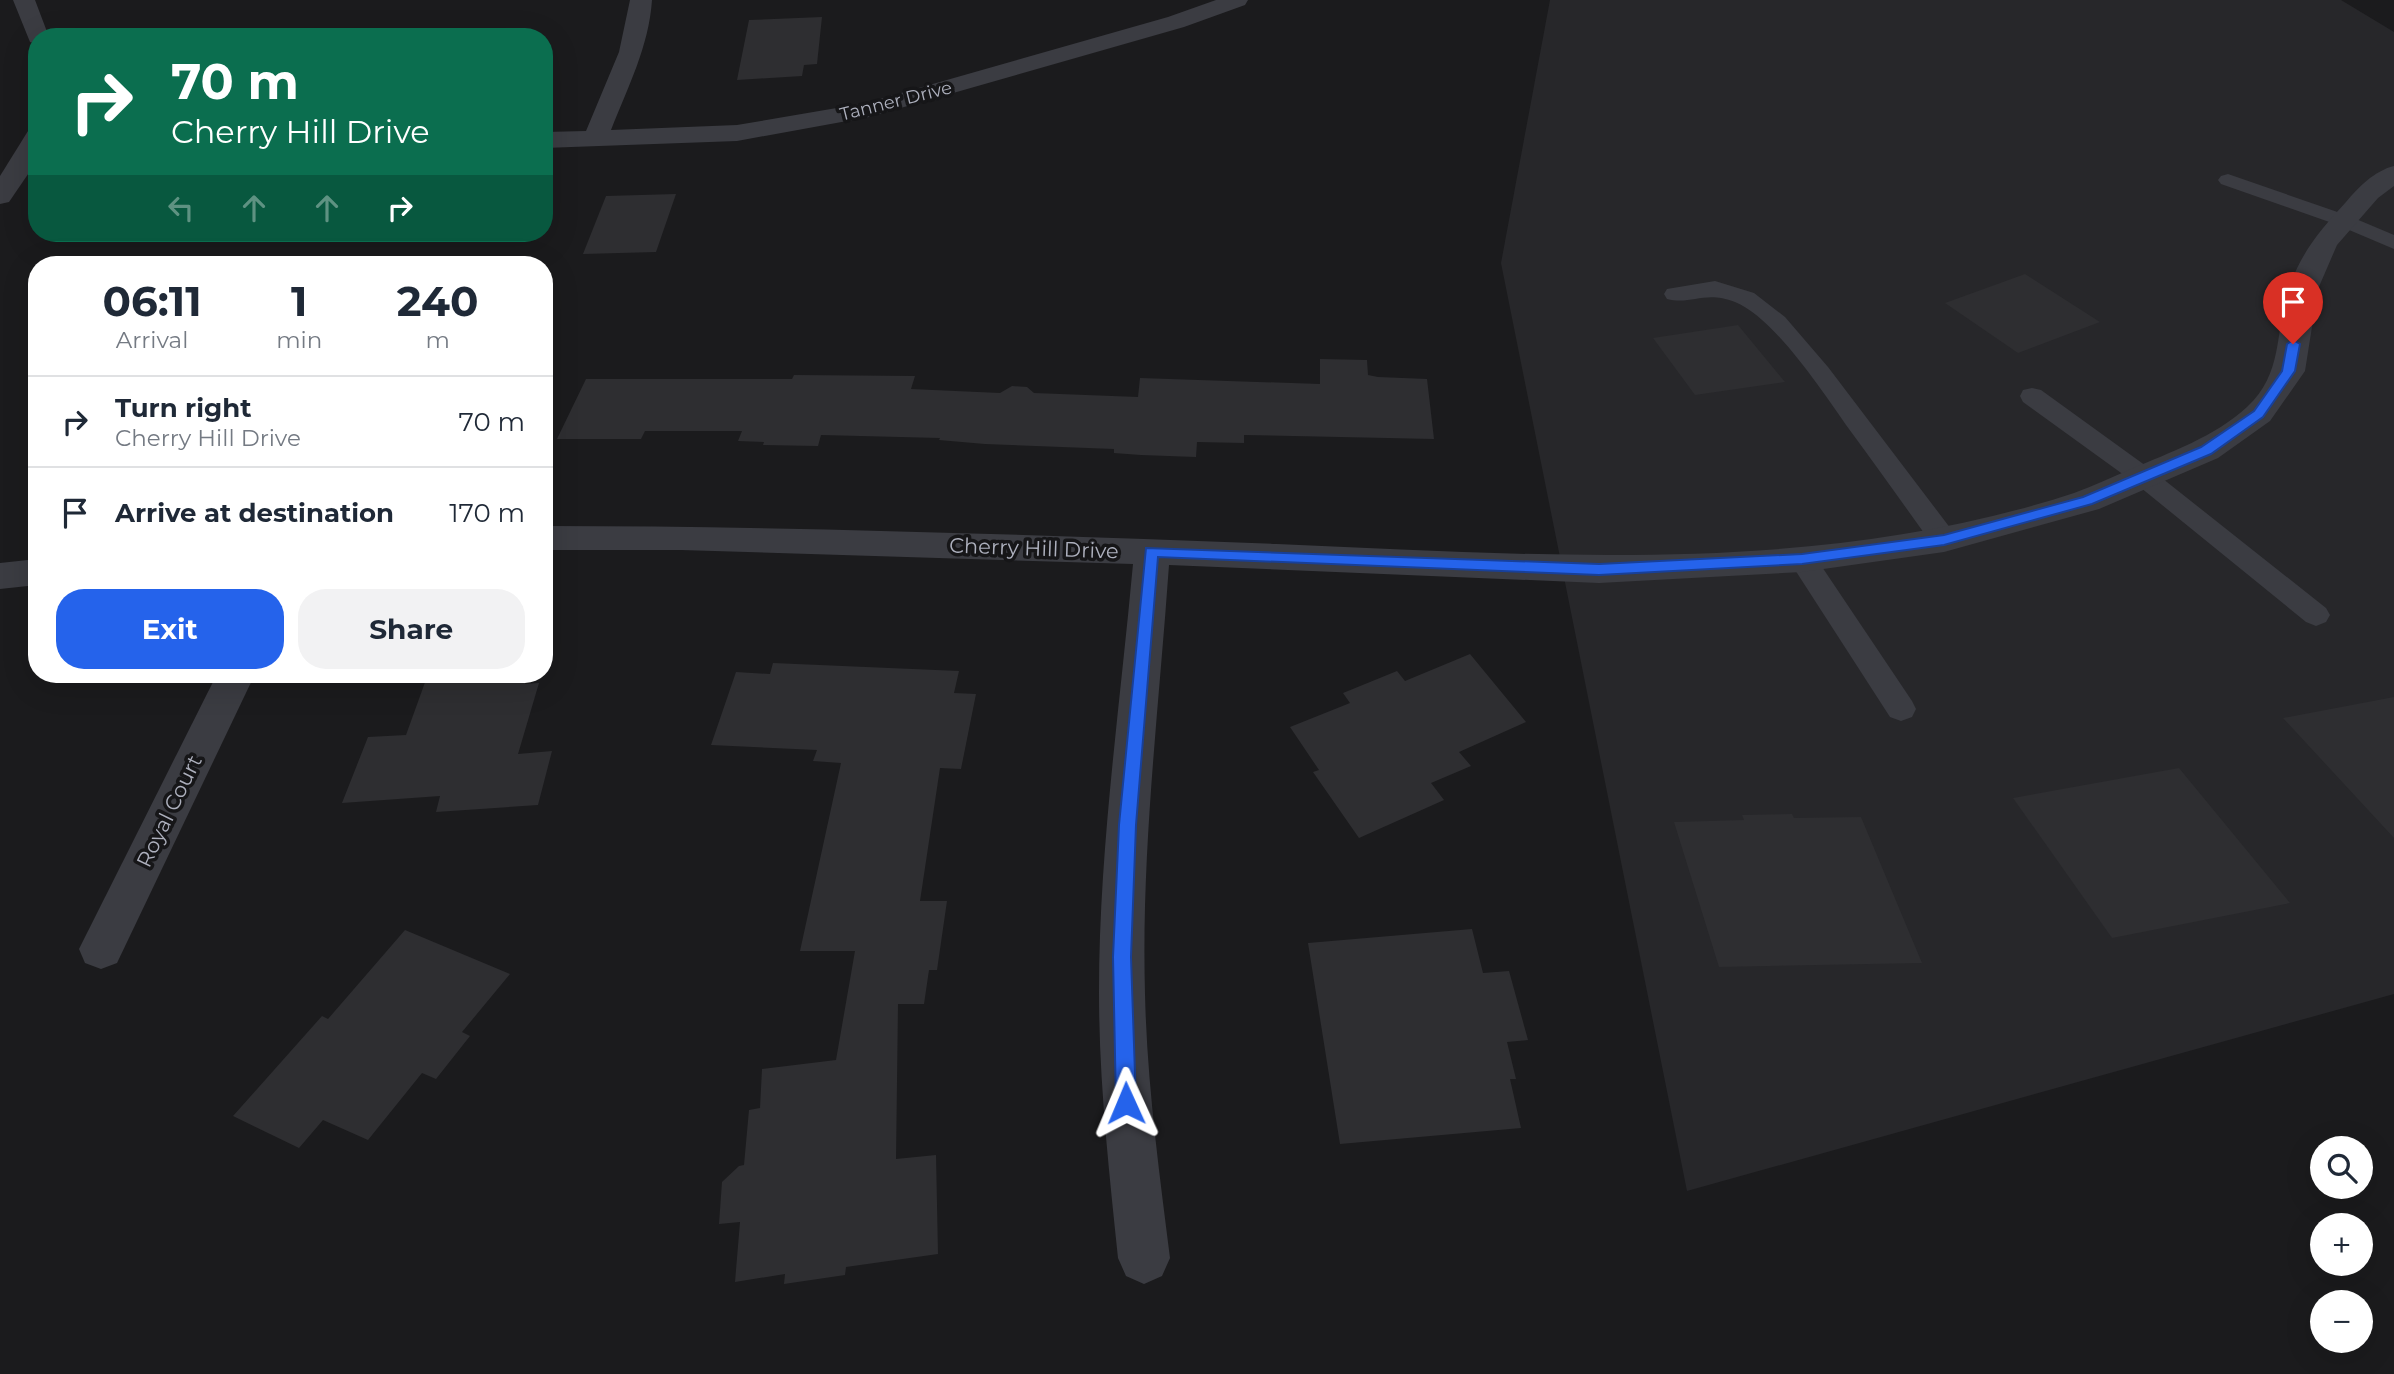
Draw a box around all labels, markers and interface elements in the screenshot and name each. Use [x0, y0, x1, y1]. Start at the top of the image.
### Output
text: 70 m [171, 52, 299, 111]
icon: right [56, 56, 147, 147]
street label: Tanner Drive [838, 76, 954, 126]
text: Cherry Hill Drive [171, 112, 430, 151]
icon: left [162, 189, 200, 227]
icon: ahead [235, 189, 273, 227]
icon: ahead [308, 189, 346, 227]
icon: right [381, 189, 419, 227]
pin [2263, 272, 2323, 344]
text: 06:11 [102, 275, 202, 327]
text: 1 [291, 275, 307, 327]
text: 240 [397, 275, 479, 327]
icon: arrive [2274, 283, 2312, 321]
text: Arrival [116, 326, 188, 354]
text: min [276, 326, 322, 354]
text: m [425, 326, 450, 354]
text: Turn right [115, 392, 251, 424]
icon: right [56, 403, 94, 441]
text: 70 m [459, 406, 525, 438]
text: Cherry Hill Drive [115, 424, 301, 452]
icon: arrive [56, 494, 94, 532]
text: Arrive at destination [115, 497, 394, 529]
text: 170 m [449, 497, 525, 529]
street label: Cherry Hill Drive [949, 533, 1119, 563]
button: Exit [56, 589, 284, 669]
button: Share [298, 589, 525, 669]
street label: Royal Court [131, 751, 207, 871]
position arrow [1089, 1066, 1163, 1140]
map controls [2310, 1136, 2373, 1353]
button: search [2310, 1136, 2373, 1199]
button: + [2310, 1213, 2373, 1276]
button: − [2310, 1290, 2373, 1353]

